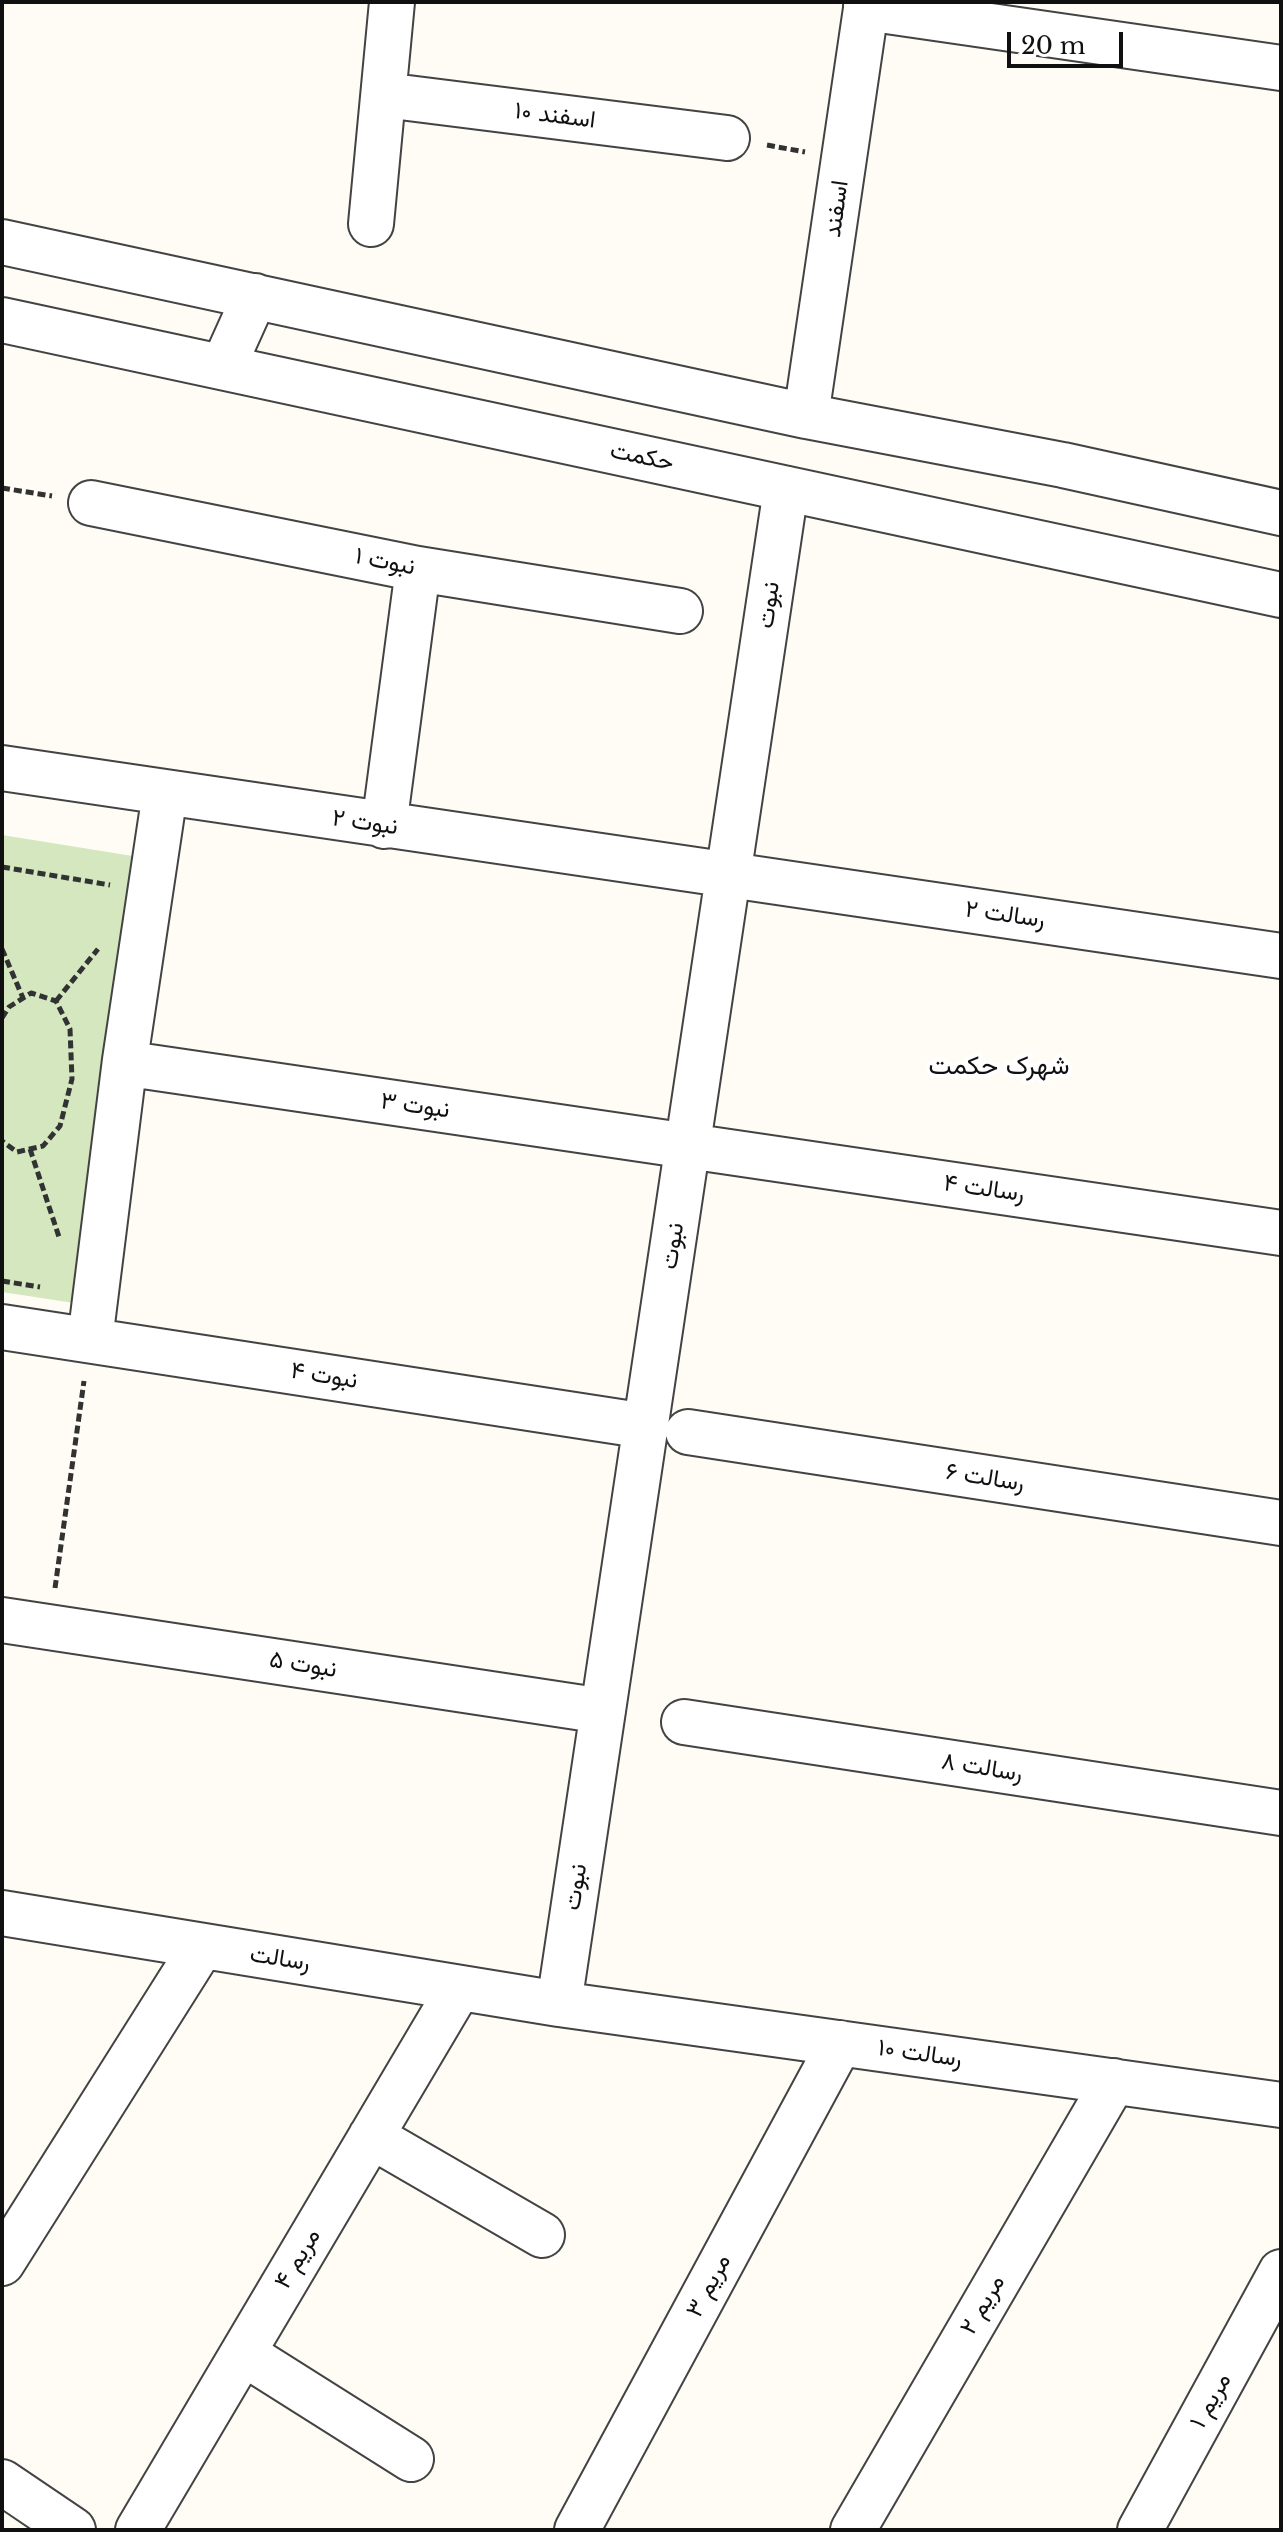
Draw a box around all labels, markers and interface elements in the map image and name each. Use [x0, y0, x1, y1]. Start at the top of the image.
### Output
scale bar [1011, 16, 1127, 66]
text: 20 m [1021, 31, 1086, 60]
street label: اسفند ۱۰ [513, 97, 597, 135]
street label: اسفند [819, 179, 855, 239]
street label: حکمت [608, 436, 676, 478]
street label: نبوت ۱ [352, 542, 418, 582]
street label: نبوت [751, 580, 787, 630]
street label: نبوت ۲ [330, 804, 400, 842]
street label: رسالت ۲ [963, 895, 1047, 935]
district label: شهرک حکمت [928, 1051, 1070, 1083]
street label: نبوت ۳ [379, 1087, 451, 1125]
street label: رسالت ۴ [942, 1169, 1026, 1209]
street label: نبوت [655, 1221, 691, 1271]
street label: نبوت ۴ [288, 1357, 360, 1395]
street label: رسالت ۶ [944, 1458, 1026, 1498]
street label: نبوت ۵ [267, 1645, 339, 1685]
street label: رسالت ۸ [939, 1747, 1025, 1789]
street label: نبوت [558, 1862, 594, 1912]
street label: رسالت [248, 1940, 312, 1978]
street label: رسالت ۱۰ [876, 2034, 964, 2074]
street label: مریم ۴ [269, 2224, 327, 2294]
street label: مریم ۳ [680, 2249, 738, 2323]
street label: مریم ۲ [954, 2270, 1012, 2340]
street label: مریم ۱ [1184, 2368, 1238, 2434]

